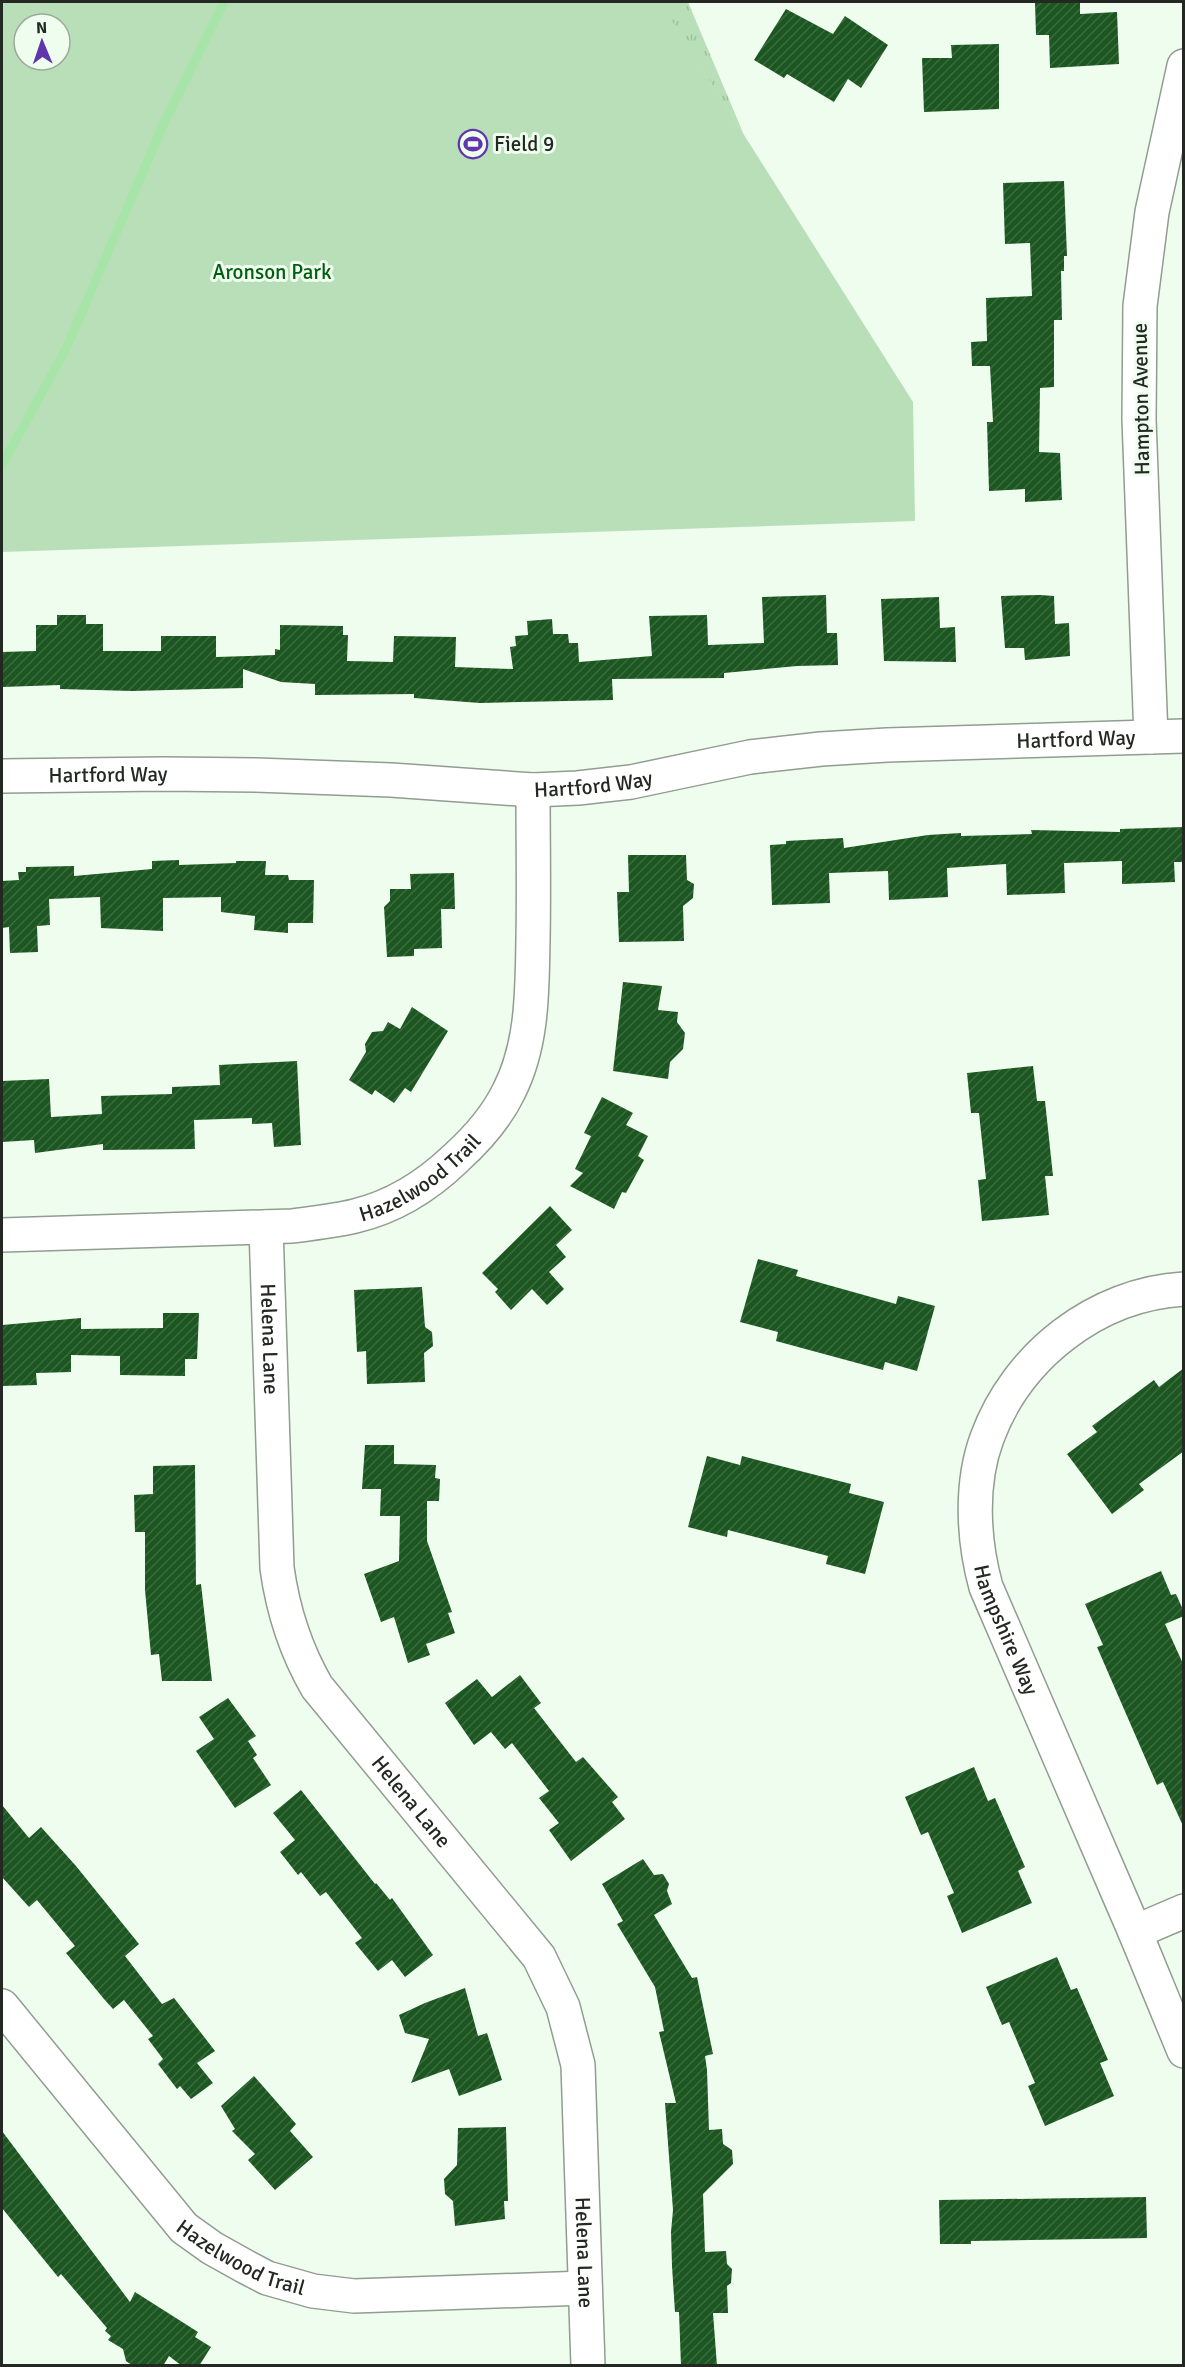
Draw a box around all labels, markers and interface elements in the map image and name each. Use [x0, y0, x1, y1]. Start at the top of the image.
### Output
north arrow [12, 12, 72, 72]
text: N [36, 18, 47, 38]
sports icon: Field 9 [457, 128, 489, 160]
place label: Field 9 [494, 131, 554, 157]
park label: Aronson Park [212, 259, 332, 285]
street label: Hampton Avenue [1127, 323, 1155, 475]
street label: Hartford Way [1016, 724, 1136, 754]
street label: Hartford Way [48, 761, 168, 788]
street label: Hartford Way [533, 765, 655, 803]
street label: Hazelwood Trail [356, 1128, 486, 1227]
street label: Helena Lane [255, 1283, 284, 1395]
street label: Hampshire Way [968, 1562, 1044, 1699]
street label: Helena Lane [366, 1750, 457, 1853]
street label: Helena Lane [569, 2196, 599, 2309]
street label: Hazelwood Trail [171, 2214, 308, 2301]

